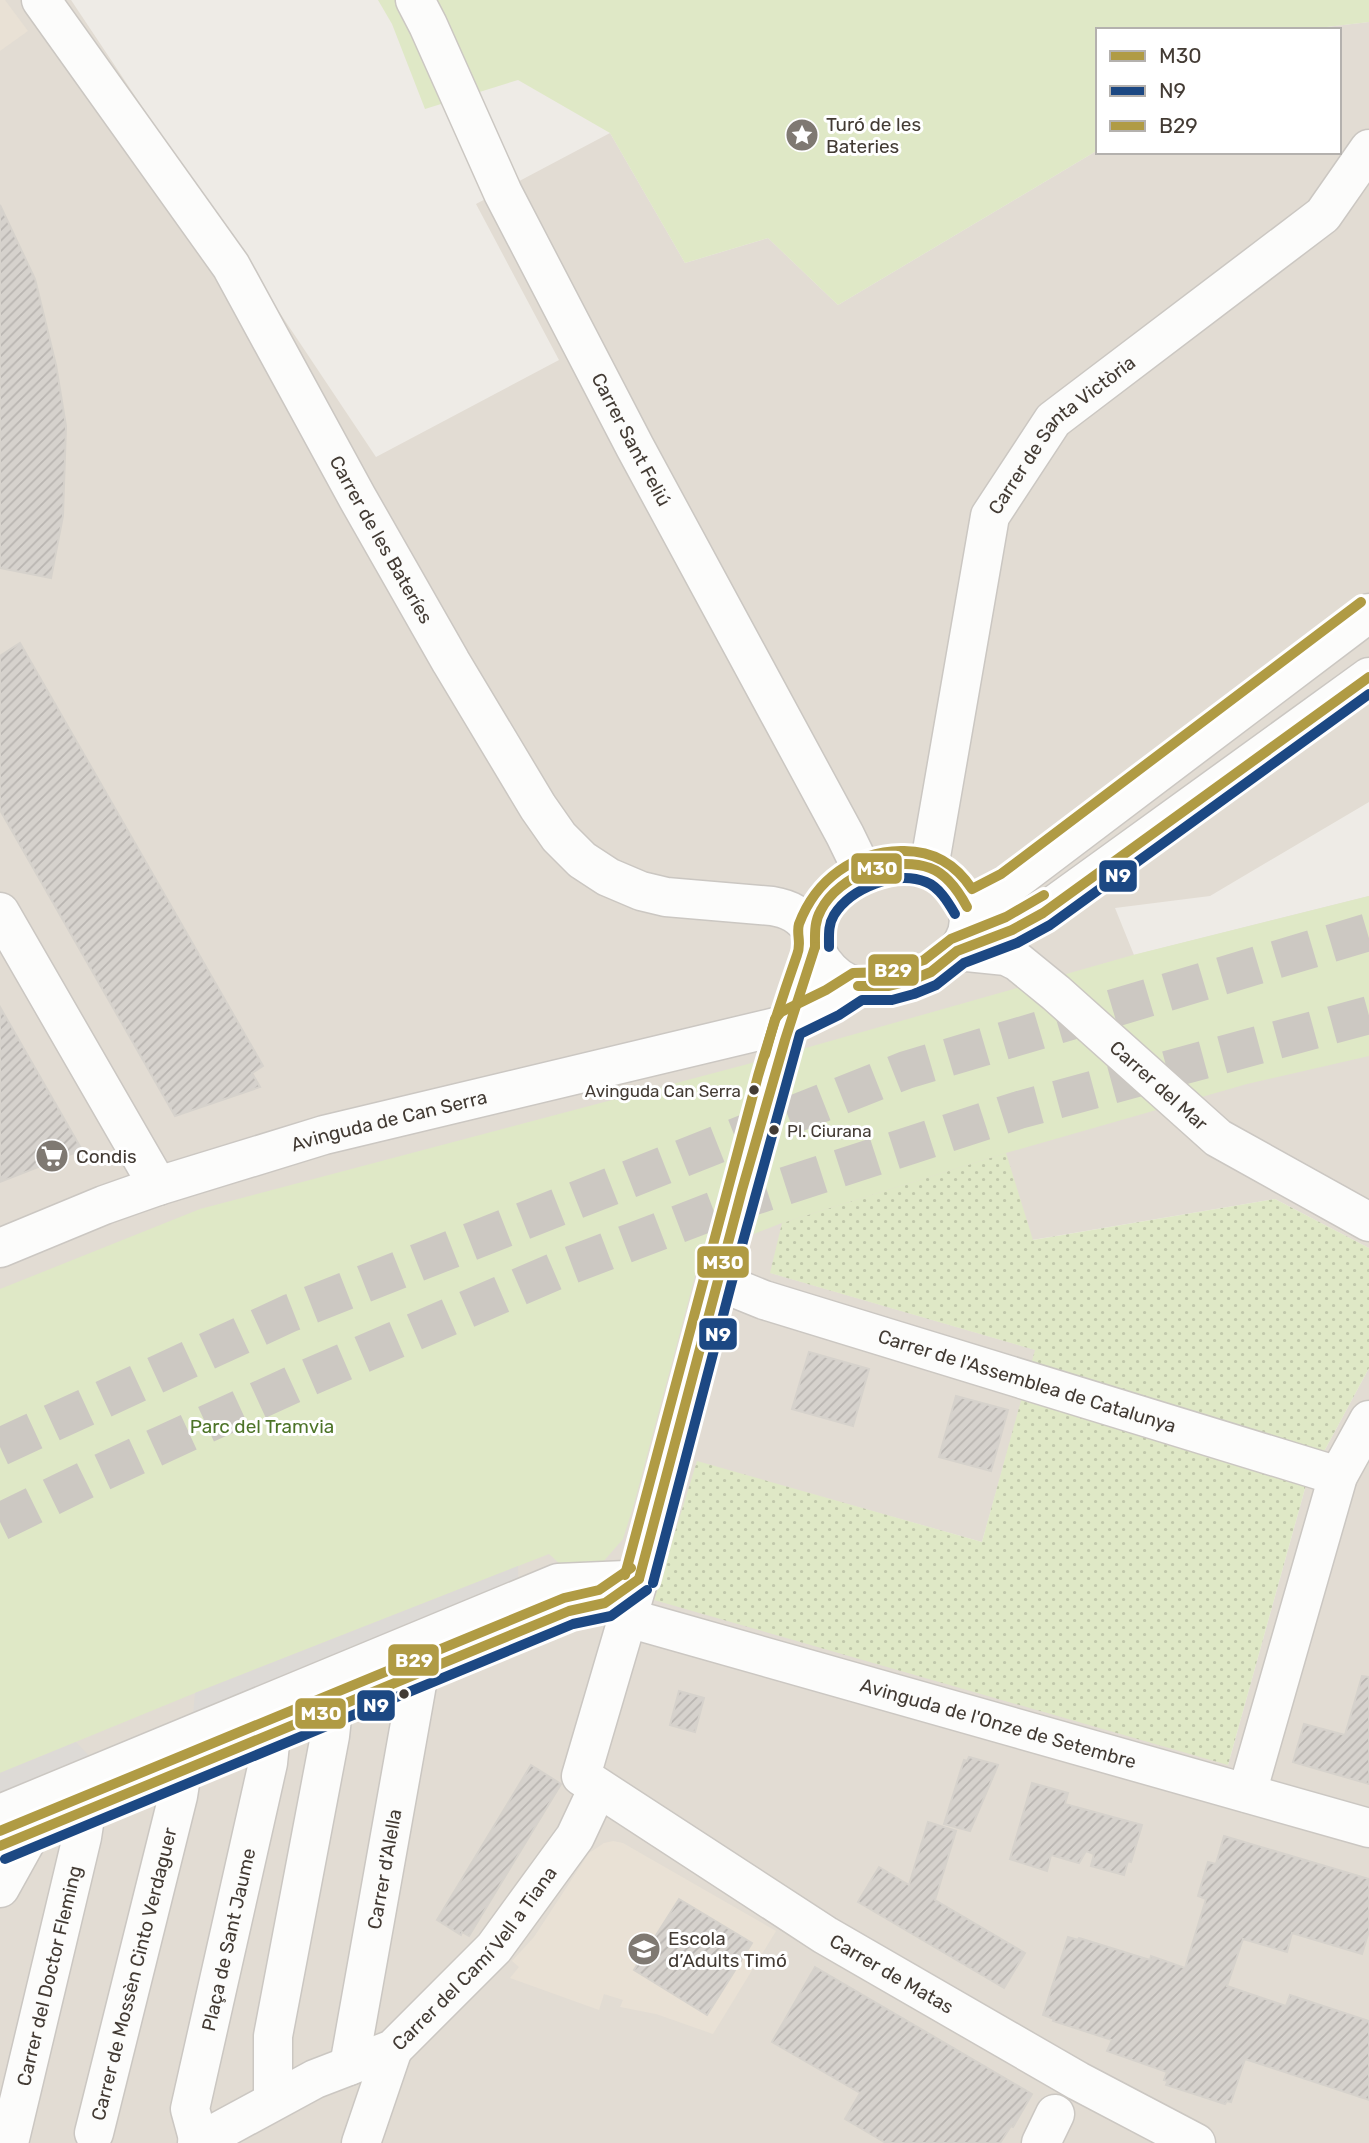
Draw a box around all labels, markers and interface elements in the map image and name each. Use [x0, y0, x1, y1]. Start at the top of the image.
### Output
legend [1096, 28, 1341, 154]
text: M30 [1159, 43, 1202, 68]
text: N9 [1159, 78, 1186, 103]
place label: Turó de les Bateries [826, 113, 921, 158]
text: B29 [1159, 113, 1198, 138]
place icon: Turó de les Bateries [783, 116, 821, 154]
street label: Carrer de Santa Victòria [983, 351, 1140, 519]
street label: Carrer Sant Feliú [586, 369, 676, 510]
street label: Carrer de les Bateríes [325, 452, 438, 628]
line badge: M30 [850, 852, 903, 885]
text: M30 [856, 857, 898, 880]
line badge: N9 [1098, 859, 1138, 893]
text: N9 [1105, 864, 1131, 887]
line badge: B29 [867, 953, 920, 987]
text: B29 [874, 959, 912, 982]
street label: Carrer del Mar [1105, 1036, 1213, 1136]
place label: Avinguda Can Serra [585, 1081, 741, 1101]
marker: Avinguda Can Serra [747, 1083, 761, 1097]
street label: Avinguda de Can Serra [288, 1085, 489, 1156]
place label: Pl. Ciurana [787, 1121, 872, 1141]
marker: Pl. Ciurana [767, 1123, 781, 1137]
supermarket icon: Condis [33, 1137, 71, 1175]
place label: Condis [76, 1145, 137, 1168]
line badge: M30 [696, 1245, 750, 1279]
text: M30 [702, 1251, 744, 1274]
line badge: N9 [698, 1317, 738, 1351]
text: N9 [705, 1323, 731, 1346]
street label: Carrer de l'Assemblea de Catalunya [875, 1325, 1179, 1438]
park label: Parc del Tramvia [190, 1415, 334, 1438]
line badge: B29 [387, 1643, 440, 1677]
text: B29 [395, 1649, 433, 1672]
street label: Avinguda de l'Onze de Setembre [858, 1673, 1139, 1773]
unlabelled marker [397, 1687, 411, 1701]
line badge: N9 [356, 1689, 396, 1722]
text: N9 [363, 1694, 389, 1717]
line badge: M30 [294, 1697, 347, 1730]
text: M30 [300, 1702, 342, 1725]
street label: Carrer d'Alella [363, 1807, 407, 1931]
street label: Carrer de Mossèn Cinto Verdaguer [87, 1824, 182, 2123]
street label: Plaça de Sant Jaume [197, 1846, 260, 2033]
street label: Carrer del Camí Vell a Tiana [387, 1862, 562, 2055]
street label: Carrer del Doctor Fleming [12, 1863, 87, 2088]
place label: Escola d’Adults Timó [668, 1927, 787, 1972]
street label: Carrer de Matas [826, 1929, 958, 2019]
school or university icon: Escola d’Adults Timó [625, 1930, 663, 1968]

